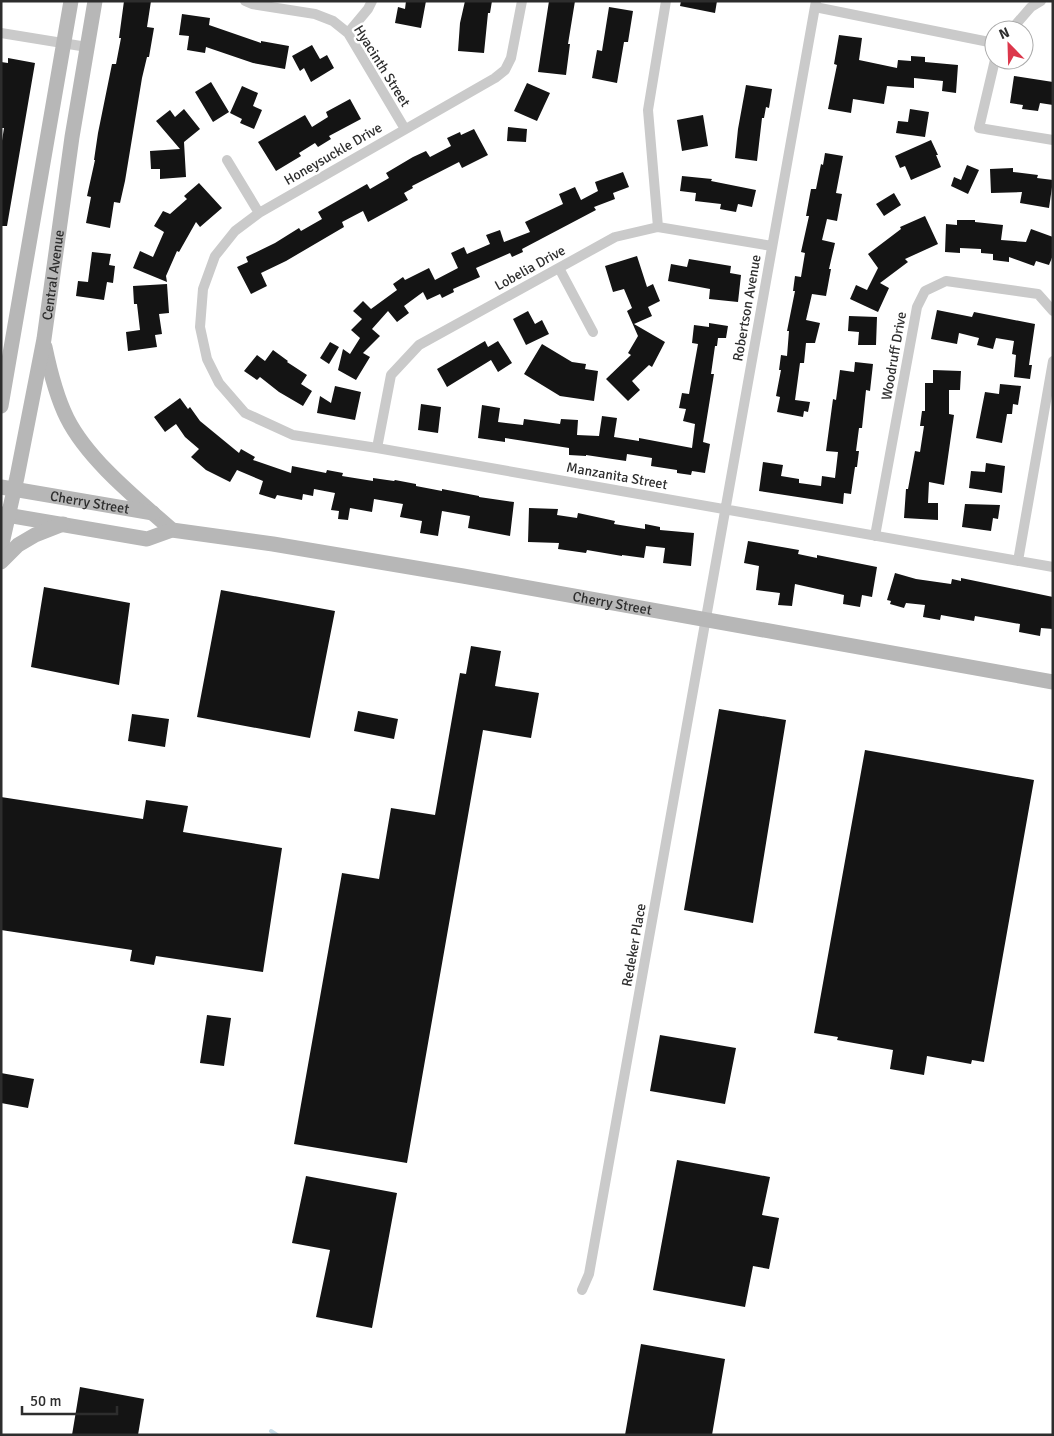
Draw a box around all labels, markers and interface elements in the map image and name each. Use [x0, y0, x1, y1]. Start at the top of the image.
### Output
north arrow [984, 20, 1034, 70]
street label: Hyacinth Street [350, 22, 414, 110]
text: N [996, 24, 1012, 43]
street label: Honeysuckle Drive [281, 119, 385, 189]
street label: Central Avenue [38, 229, 68, 321]
street label: Lobelia Drive [492, 242, 568, 294]
street label: Robertson Avenue [729, 253, 765, 363]
street label: Woodruff Drive [878, 310, 910, 402]
street label: Manzanita Street [565, 459, 669, 493]
street label: Cherry Street [49, 487, 131, 517]
street label: Cherry Street [571, 587, 653, 618]
street label: Redeker Place [618, 902, 650, 988]
scale bar [22, 1384, 118, 1416]
text: 50 m [30, 1392, 61, 1410]

